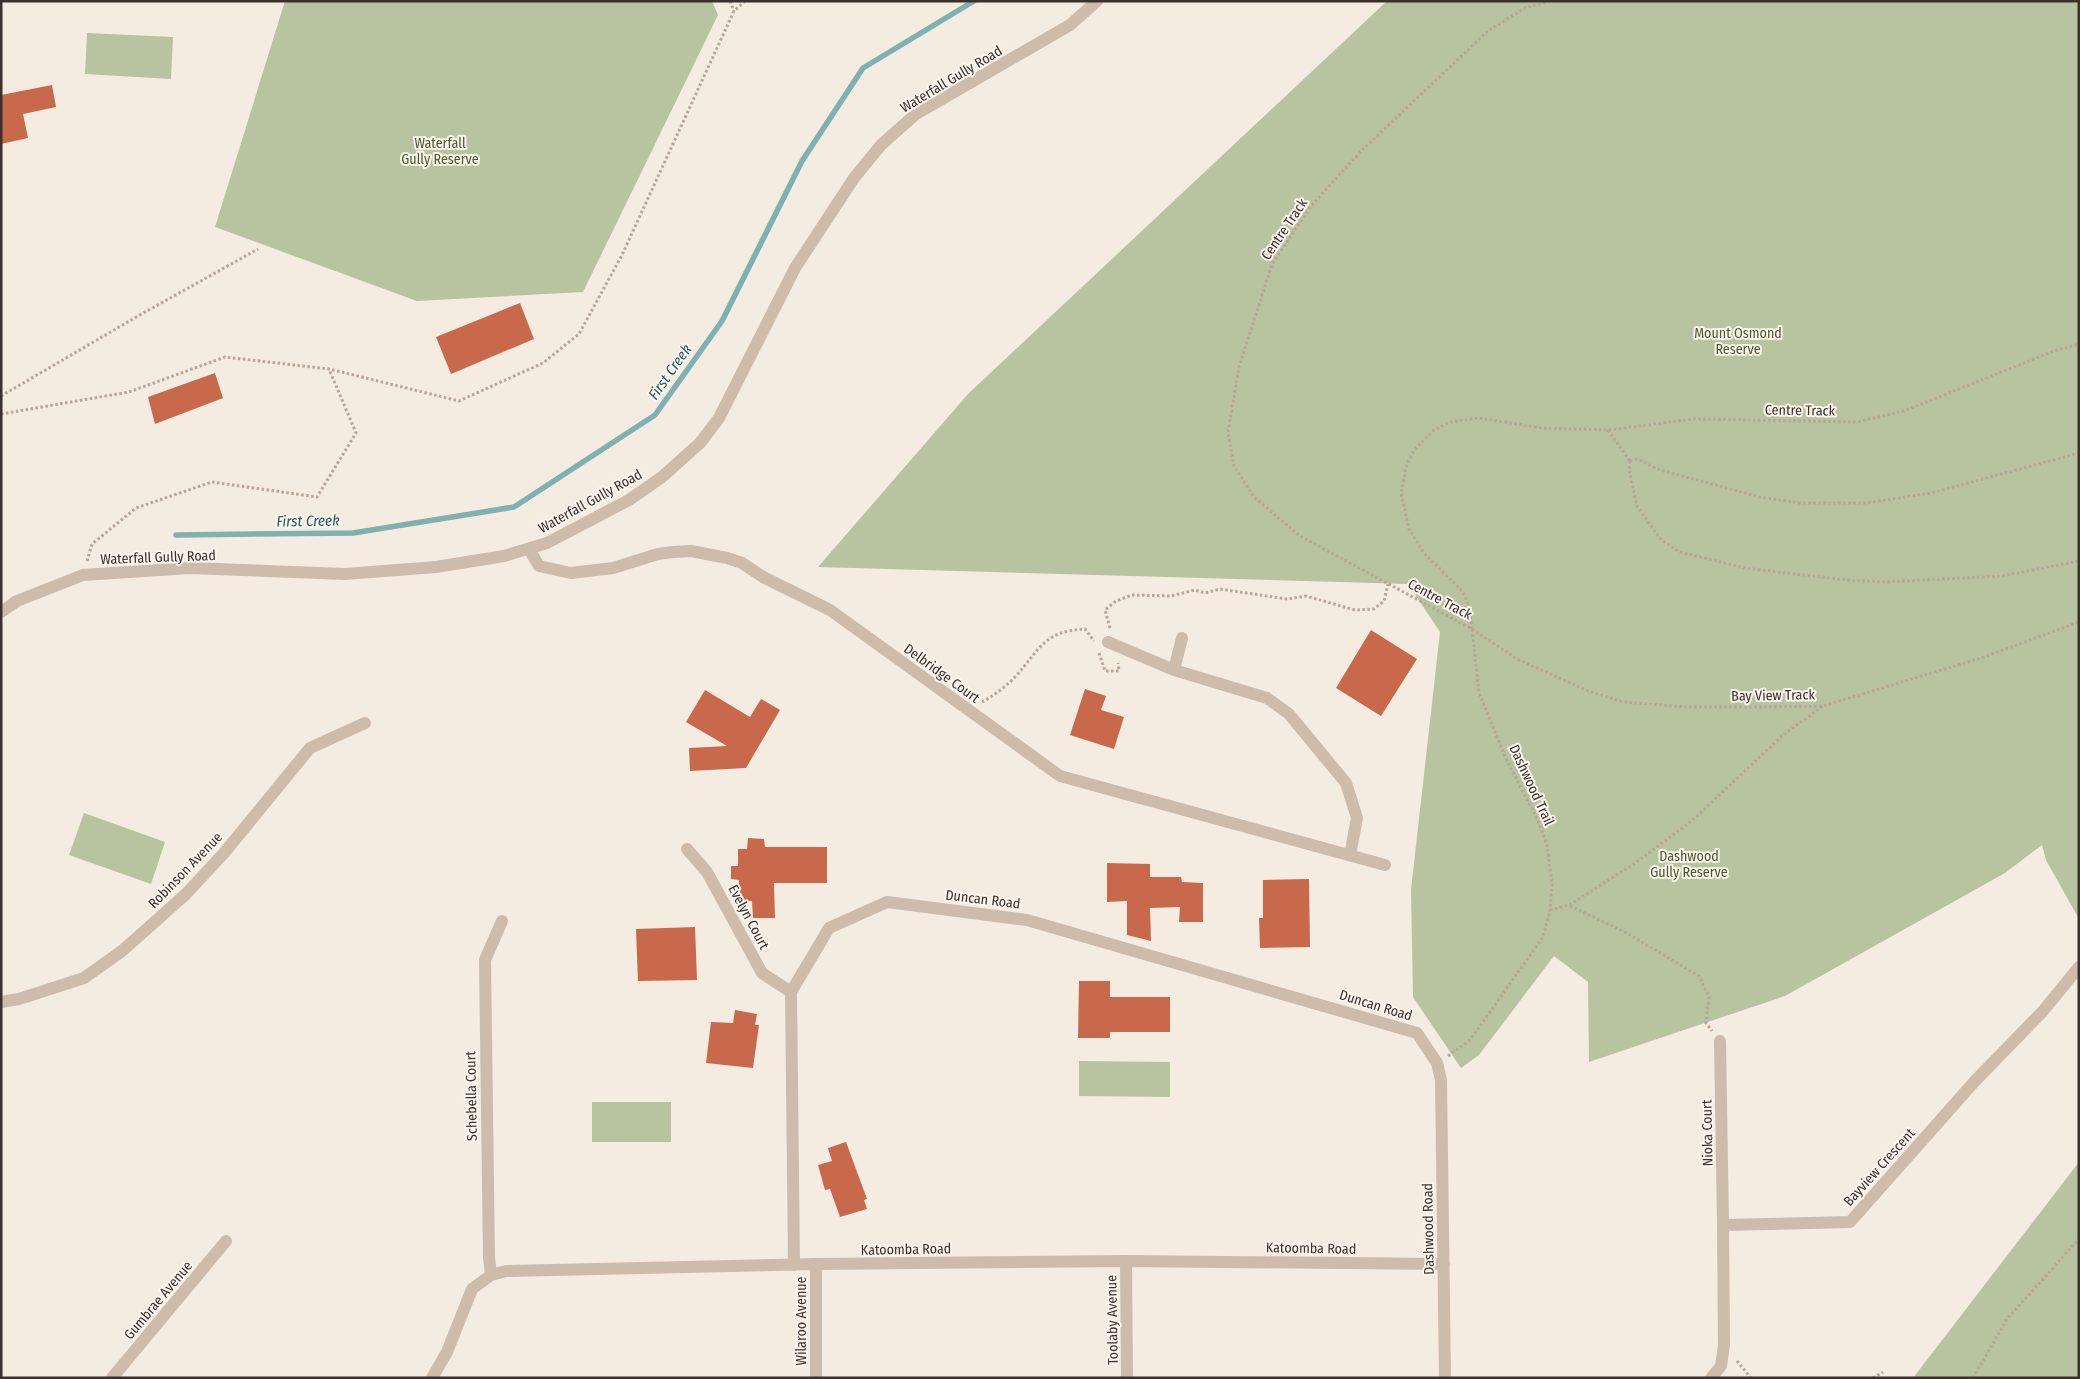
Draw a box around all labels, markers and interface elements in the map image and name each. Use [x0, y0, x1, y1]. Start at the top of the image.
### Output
street label: Waterfall Gully Road [897, 42, 1005, 116]
park label: Waterfall Gully Reserve [401, 135, 479, 168]
street label: Centre Track [1258, 195, 1311, 263]
park label: Mount Osmond Reserve [1694, 325, 1782, 358]
water label: First Creek [645, 341, 696, 403]
street label: Centre Track [1765, 401, 1836, 420]
street label: Waterfall Gully Road [536, 466, 645, 537]
water label: First Creek [276, 511, 340, 531]
street label: Waterfall Gully Road [100, 547, 216, 568]
street label: Centre Track [1405, 575, 1475, 624]
street label: Delbridge Court [900, 640, 983, 707]
street label: Bay View Track [1731, 686, 1816, 705]
street label: Dashwood Trail [1505, 742, 1558, 829]
street label: Robinson Avenue [145, 829, 226, 912]
park label: Dashwood Gully Reserve [1650, 848, 1728, 881]
street label: Evelyn Court [724, 882, 773, 953]
street label: Duncan Road [945, 886, 1021, 913]
street label: Duncan Road [1337, 986, 1414, 1025]
street label: Schebella Court [462, 1050, 481, 1141]
street label: Nioka Court [1698, 1099, 1717, 1167]
street label: Bayview Crescent [1840, 1125, 1919, 1210]
street label: Dashwood Road [1419, 1183, 1438, 1275]
street label: Katoomba Road [1266, 1239, 1356, 1258]
street label: Katoomba Road [861, 1240, 951, 1259]
street label: Gumbrae Avenue [121, 1258, 196, 1343]
street label: Toolaby Avenue [1103, 1275, 1122, 1365]
street label: Wilaroo Avenue [793, 1276, 810, 1366]

